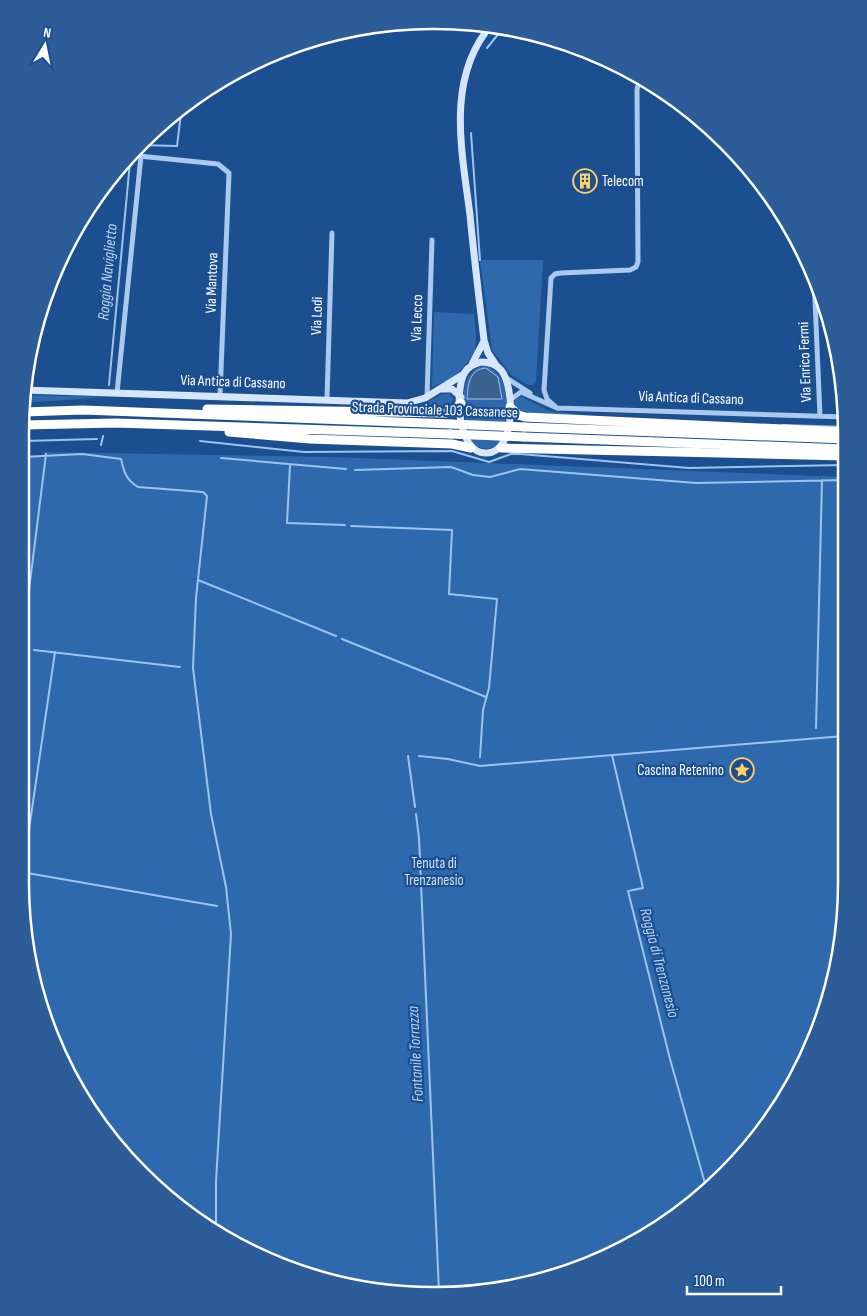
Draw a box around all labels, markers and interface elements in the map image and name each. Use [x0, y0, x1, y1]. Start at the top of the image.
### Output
north arrow [20, 20, 70, 70]
text: N [42, 24, 52, 42]
building icon: Telecom [572, 168, 598, 194]
place label: Telecom [602, 172, 644, 191]
water label: Roggia Naviglietto [94, 222, 122, 321]
street label: Via Mantova [201, 252, 223, 314]
street label: Via Lecco [407, 294, 427, 342]
street label: Via Lodi [307, 296, 327, 335]
street label: Via Enrico Fermi [794, 321, 816, 402]
street label: Via Antica di Cassano [180, 371, 286, 393]
street label: Via Antica di Cassano [638, 387, 744, 409]
street label: Strada Provinciale 103 Cassanese [352, 398, 518, 422]
place icon: Cascina Retenino [729, 757, 755, 783]
place label: Cascina Retenino [637, 761, 724, 780]
park label: Tenuta di Trenzanesio [404, 854, 464, 890]
water label: Roggia di Trenzanesio [635, 906, 683, 1020]
water label: Fontanile Torrazza [404, 1005, 428, 1102]
scale bar [687, 1264, 781, 1296]
text: 100 m [694, 1272, 725, 1291]

